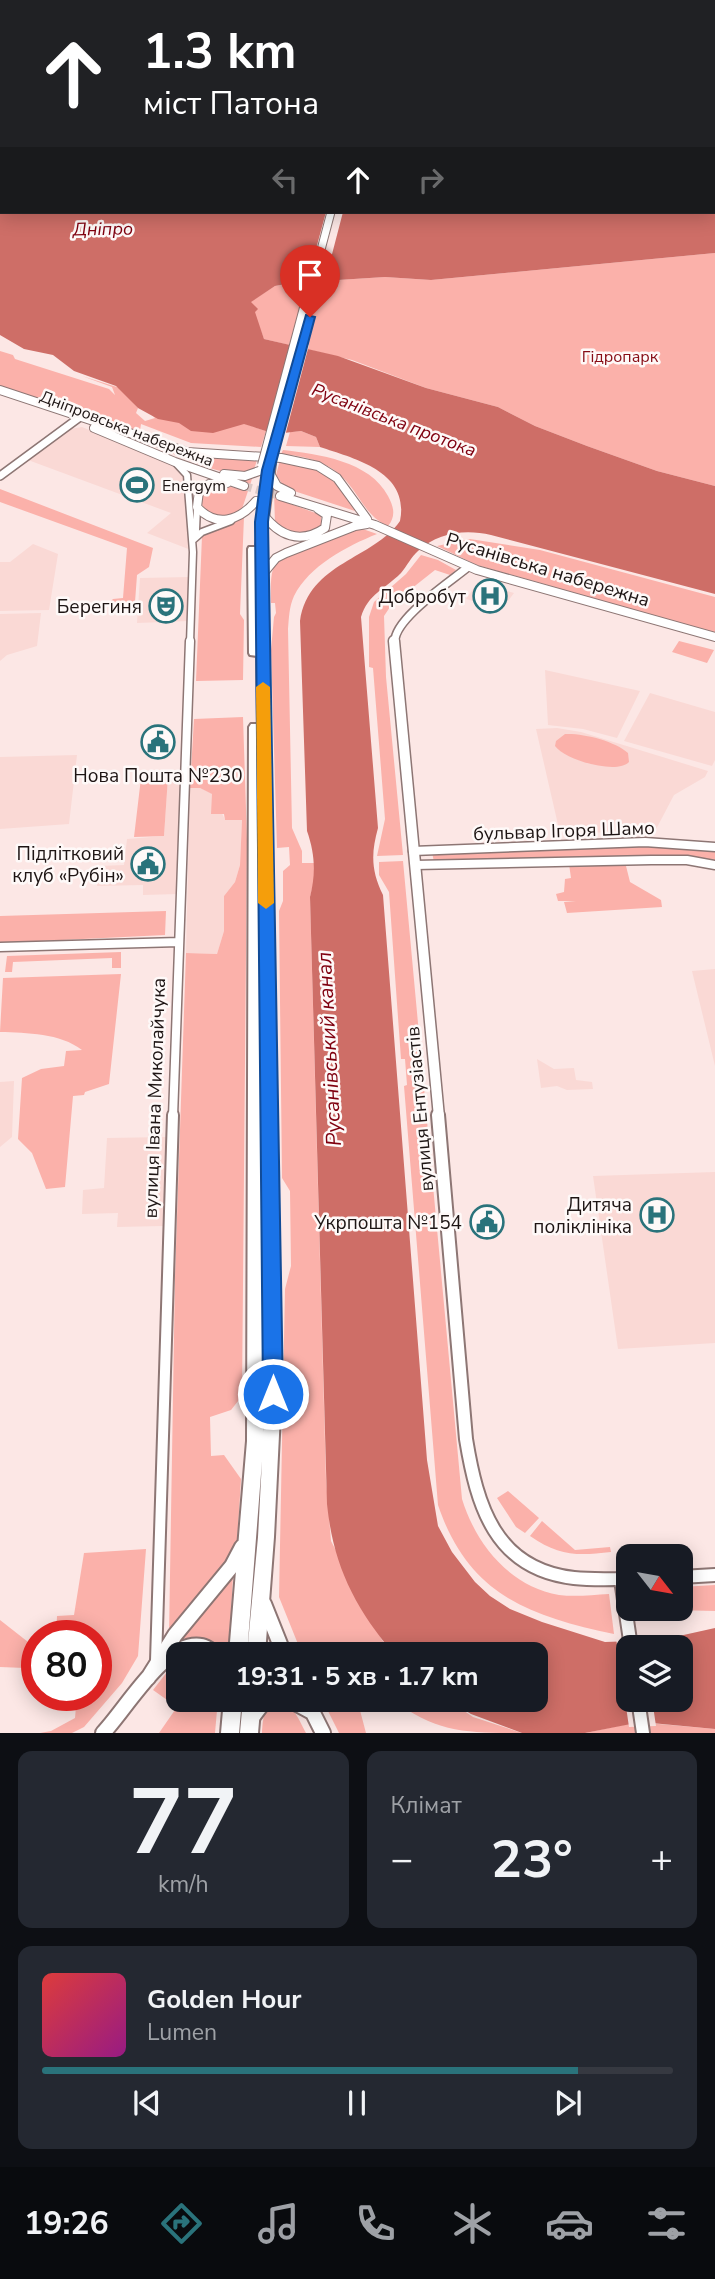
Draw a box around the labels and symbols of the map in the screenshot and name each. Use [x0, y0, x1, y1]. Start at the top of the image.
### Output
water label: Дніпро [72, 216, 133, 242]
pin [280, 245, 340, 317]
park label: Гідропарк [582, 346, 659, 368]
water label: Русанівська протока [308, 378, 480, 462]
street label: Дніпровська набережна [37, 386, 217, 472]
sports icon: Energym [118, 466, 156, 504]
place label: Energym [162, 475, 226, 497]
street label: Русанівська набережна [443, 527, 653, 613]
hospital icon: Добробут [471, 577, 509, 615]
place label: Добробут [379, 584, 467, 610]
theatre icon: Берегиня [147, 587, 185, 625]
place label: Берегиня [57, 594, 142, 620]
public building icon: Нова Пошта №230 [139, 723, 177, 761]
place label: Нова Пошта №230 [73, 763, 243, 789]
street label: бульвар Ігоря Шамо [473, 815, 655, 847]
place label: Підлітковий клуб «Рубін» [12, 841, 124, 889]
public building icon: Підлітковий клуб «Рубін» [129, 845, 167, 883]
water label: Русанівський канал [310, 951, 348, 1147]
street label: вулиця Івана Миколайчука [138, 977, 172, 1219]
street label: вулиця Ентузіастів [400, 1025, 440, 1193]
place label: Дитяча поліклініка [533, 1192, 632, 1240]
hospital icon: Дитяча поліклініка [638, 1196, 676, 1234]
public building icon: Укрпошта №154 [468, 1203, 506, 1241]
place label: Укрпошта №154 [313, 1210, 462, 1236]
position arrow [236, 1357, 310, 1431]
north arrow [616, 1544, 693, 1620]
speed limit sign: 80 [21, 1620, 112, 1711]

